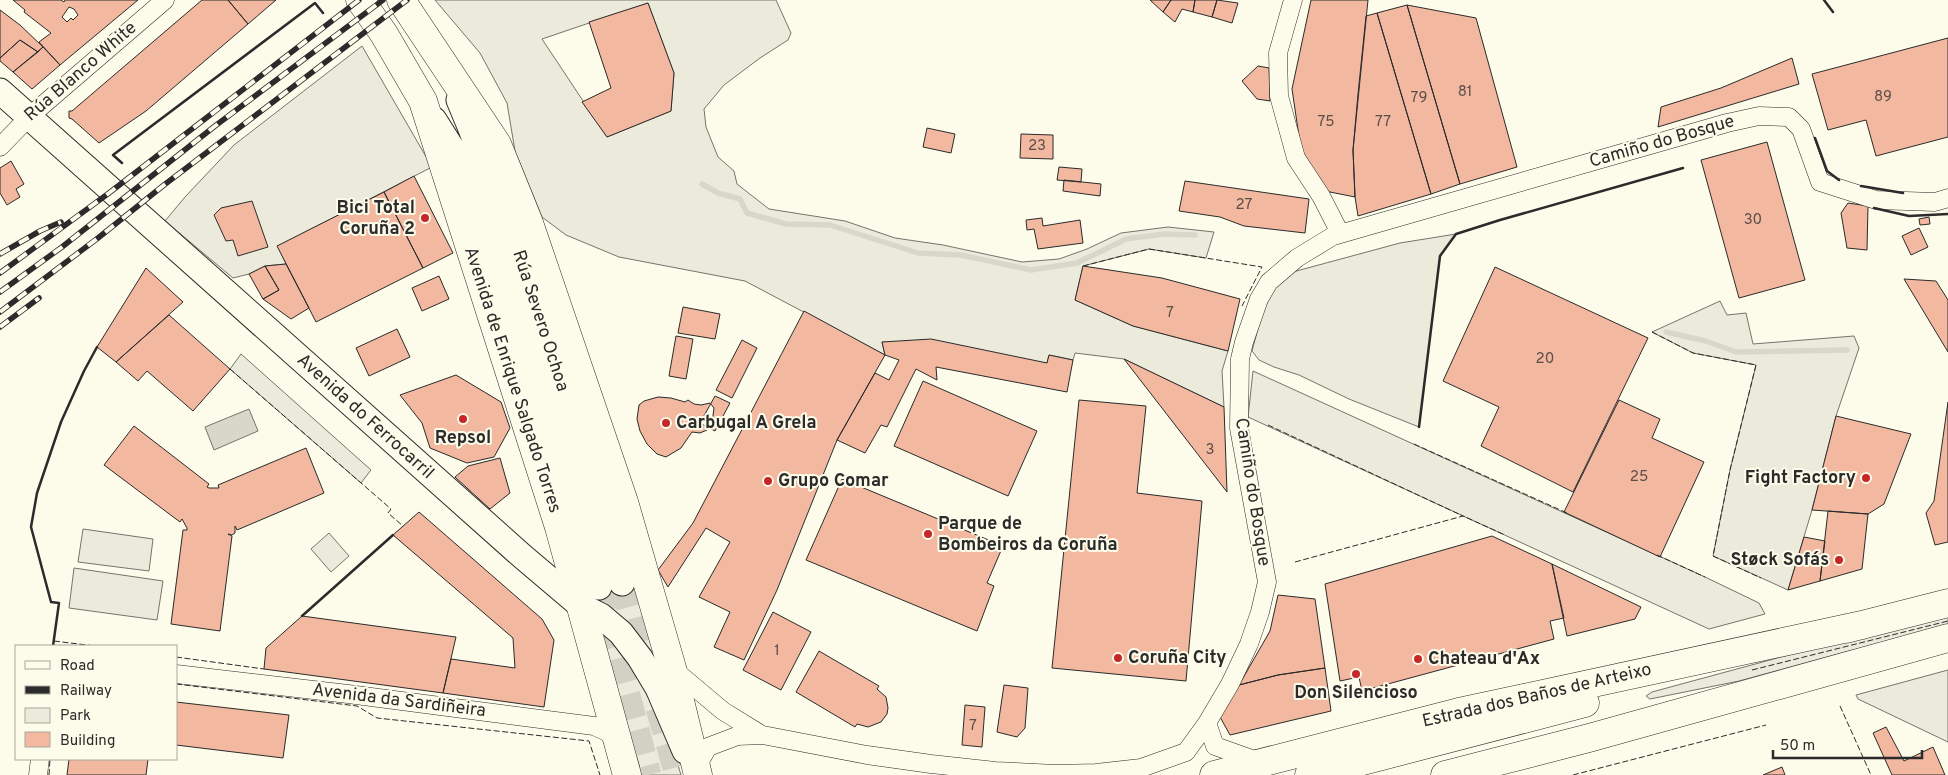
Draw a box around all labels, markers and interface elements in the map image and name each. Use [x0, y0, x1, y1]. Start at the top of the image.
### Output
street label: Rúa Blanco White [20, 17, 142, 127]
house number: 81 [1458, 83, 1472, 102]
house number: 89 [1874, 88, 1892, 107]
house number: 79 [1411, 89, 1427, 108]
street label: Camiño do Bosque [1587, 110, 1737, 174]
house number: 75 [1317, 113, 1335, 132]
house number: 77 [1375, 113, 1391, 132]
house number: 23 [1028, 137, 1046, 156]
house number: 27 [1236, 196, 1253, 215]
place label: Bici Total Coruña 2 [337, 197, 415, 241]
house number: 30 [1744, 211, 1762, 230]
marker: Bici Total Coruña 2 [419, 212, 431, 224]
street label: Avenida de Enrique Salgado Torres [458, 244, 566, 516]
street label: Rúa Severo Ochoa [506, 247, 574, 395]
house number: 7 [1166, 304, 1174, 323]
street label: Avenida do Ferrocarril [291, 349, 439, 485]
house number: 20 [1536, 350, 1554, 369]
place label: Carbugal A Grela [676, 412, 817, 435]
marker: Repsol [457, 413, 469, 425]
street label: Camiño do Bosque [1229, 416, 1275, 568]
marker: Carbugal A Grela [660, 417, 672, 429]
place label: Repsol [435, 427, 491, 450]
house number: 3 [1205, 441, 1215, 460]
place label: Fight Factory [1745, 467, 1856, 490]
house number: 25 [1630, 468, 1648, 487]
place label: Grupo Comar [778, 470, 889, 493]
marker: Fight Factory [1860, 472, 1872, 484]
marker: Grupo Comar [762, 475, 774, 487]
place label: Parque de Bombeiros da Coruña [938, 513, 1118, 557]
marker: Parque de Bombeiros da Coruña [922, 528, 934, 540]
place label: Støck Sofás [1730, 549, 1829, 572]
marker: Støck Sofás [1833, 554, 1845, 566]
house number: 1 [774, 642, 780, 661]
legend [15, 645, 178, 760]
place label: Coruña City [1128, 647, 1226, 670]
place label: Chateau d'Ax [1428, 648, 1540, 671]
marker: Coruña City [1112, 652, 1124, 664]
marker: Chateau d'Ax [1412, 653, 1424, 665]
text: Road [60, 657, 95, 676]
street label: Estrada dos Baños de Arteixo [1420, 658, 1654, 734]
marker: Don Silencioso [1350, 668, 1362, 680]
street label: Avenida da Sardiñeira [311, 679, 487, 723]
text: Railway [60, 682, 112, 701]
place label: Don Silencioso [1294, 682, 1418, 705]
text: Park [60, 707, 91, 726]
house number: 7 [969, 717, 977, 736]
scale bar [1773, 728, 1922, 760]
text: Building [60, 732, 115, 751]
text: 50 m [1780, 737, 1815, 756]

